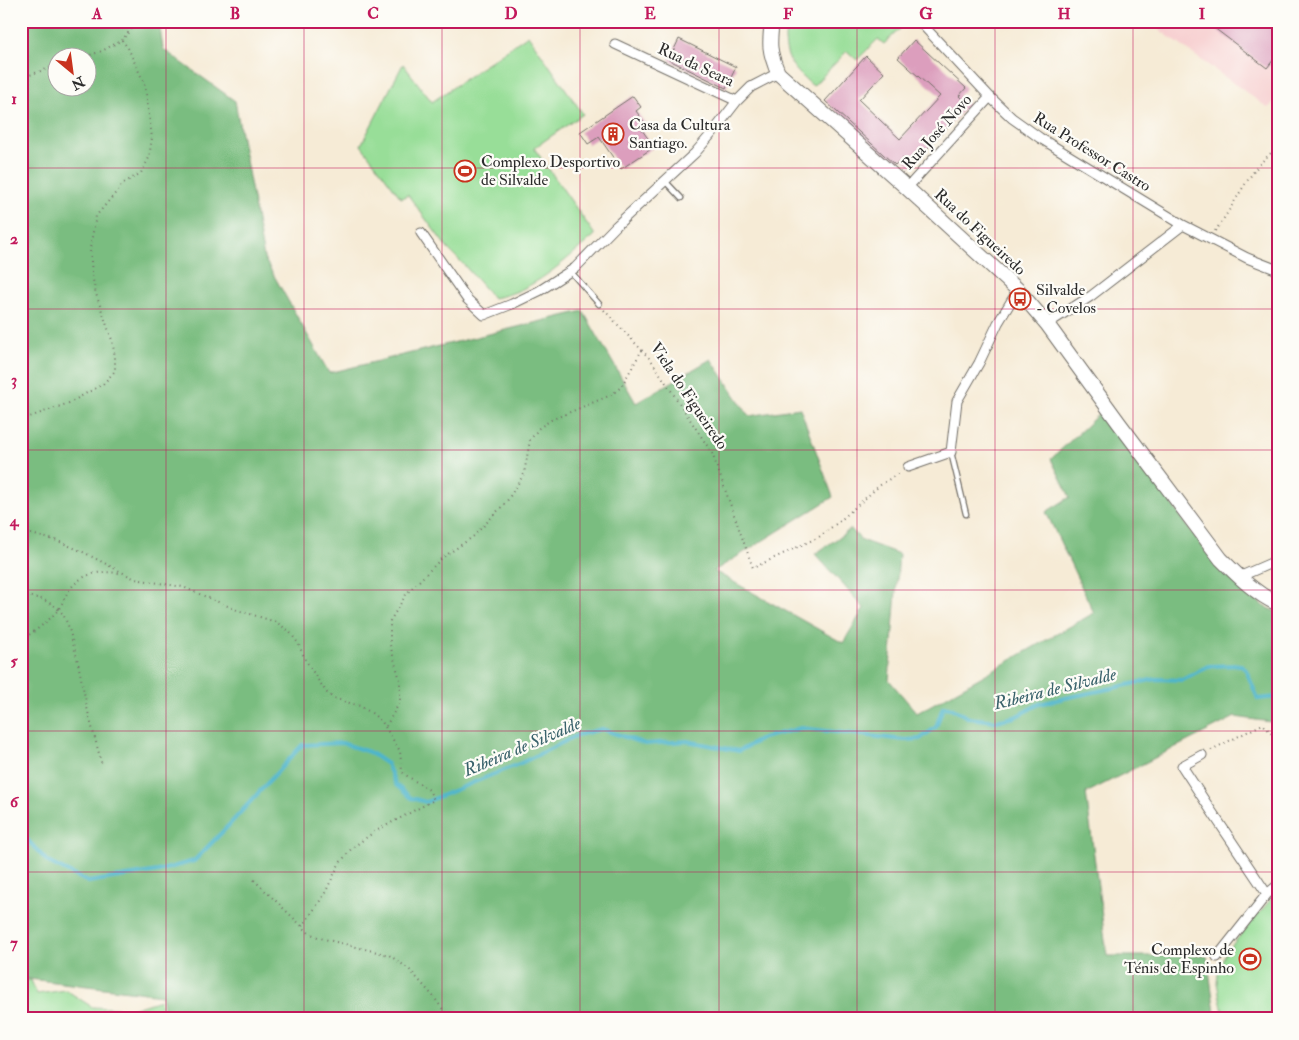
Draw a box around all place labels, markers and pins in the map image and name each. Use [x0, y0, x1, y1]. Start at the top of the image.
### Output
place label: Casa da Cultura Santiago. [629, 115, 731, 153]
building icon: Casa da Cultura Santiago. [601, 122, 625, 146]
place label: Complexo Desportivo de Silvalde [481, 152, 621, 190]
sports icon: Complexo Desportivo de Silvalde [453, 159, 477, 183]
place label: Silvalde - Covelos [1036, 280, 1096, 318]
bus stop icon: Silvalde - Covelos [1008, 287, 1032, 311]
place label: Complexo de Ténis de Espinho [1124, 940, 1234, 979]
sports icon: Complexo de Ténis de Espinho [1238, 947, 1262, 971]

